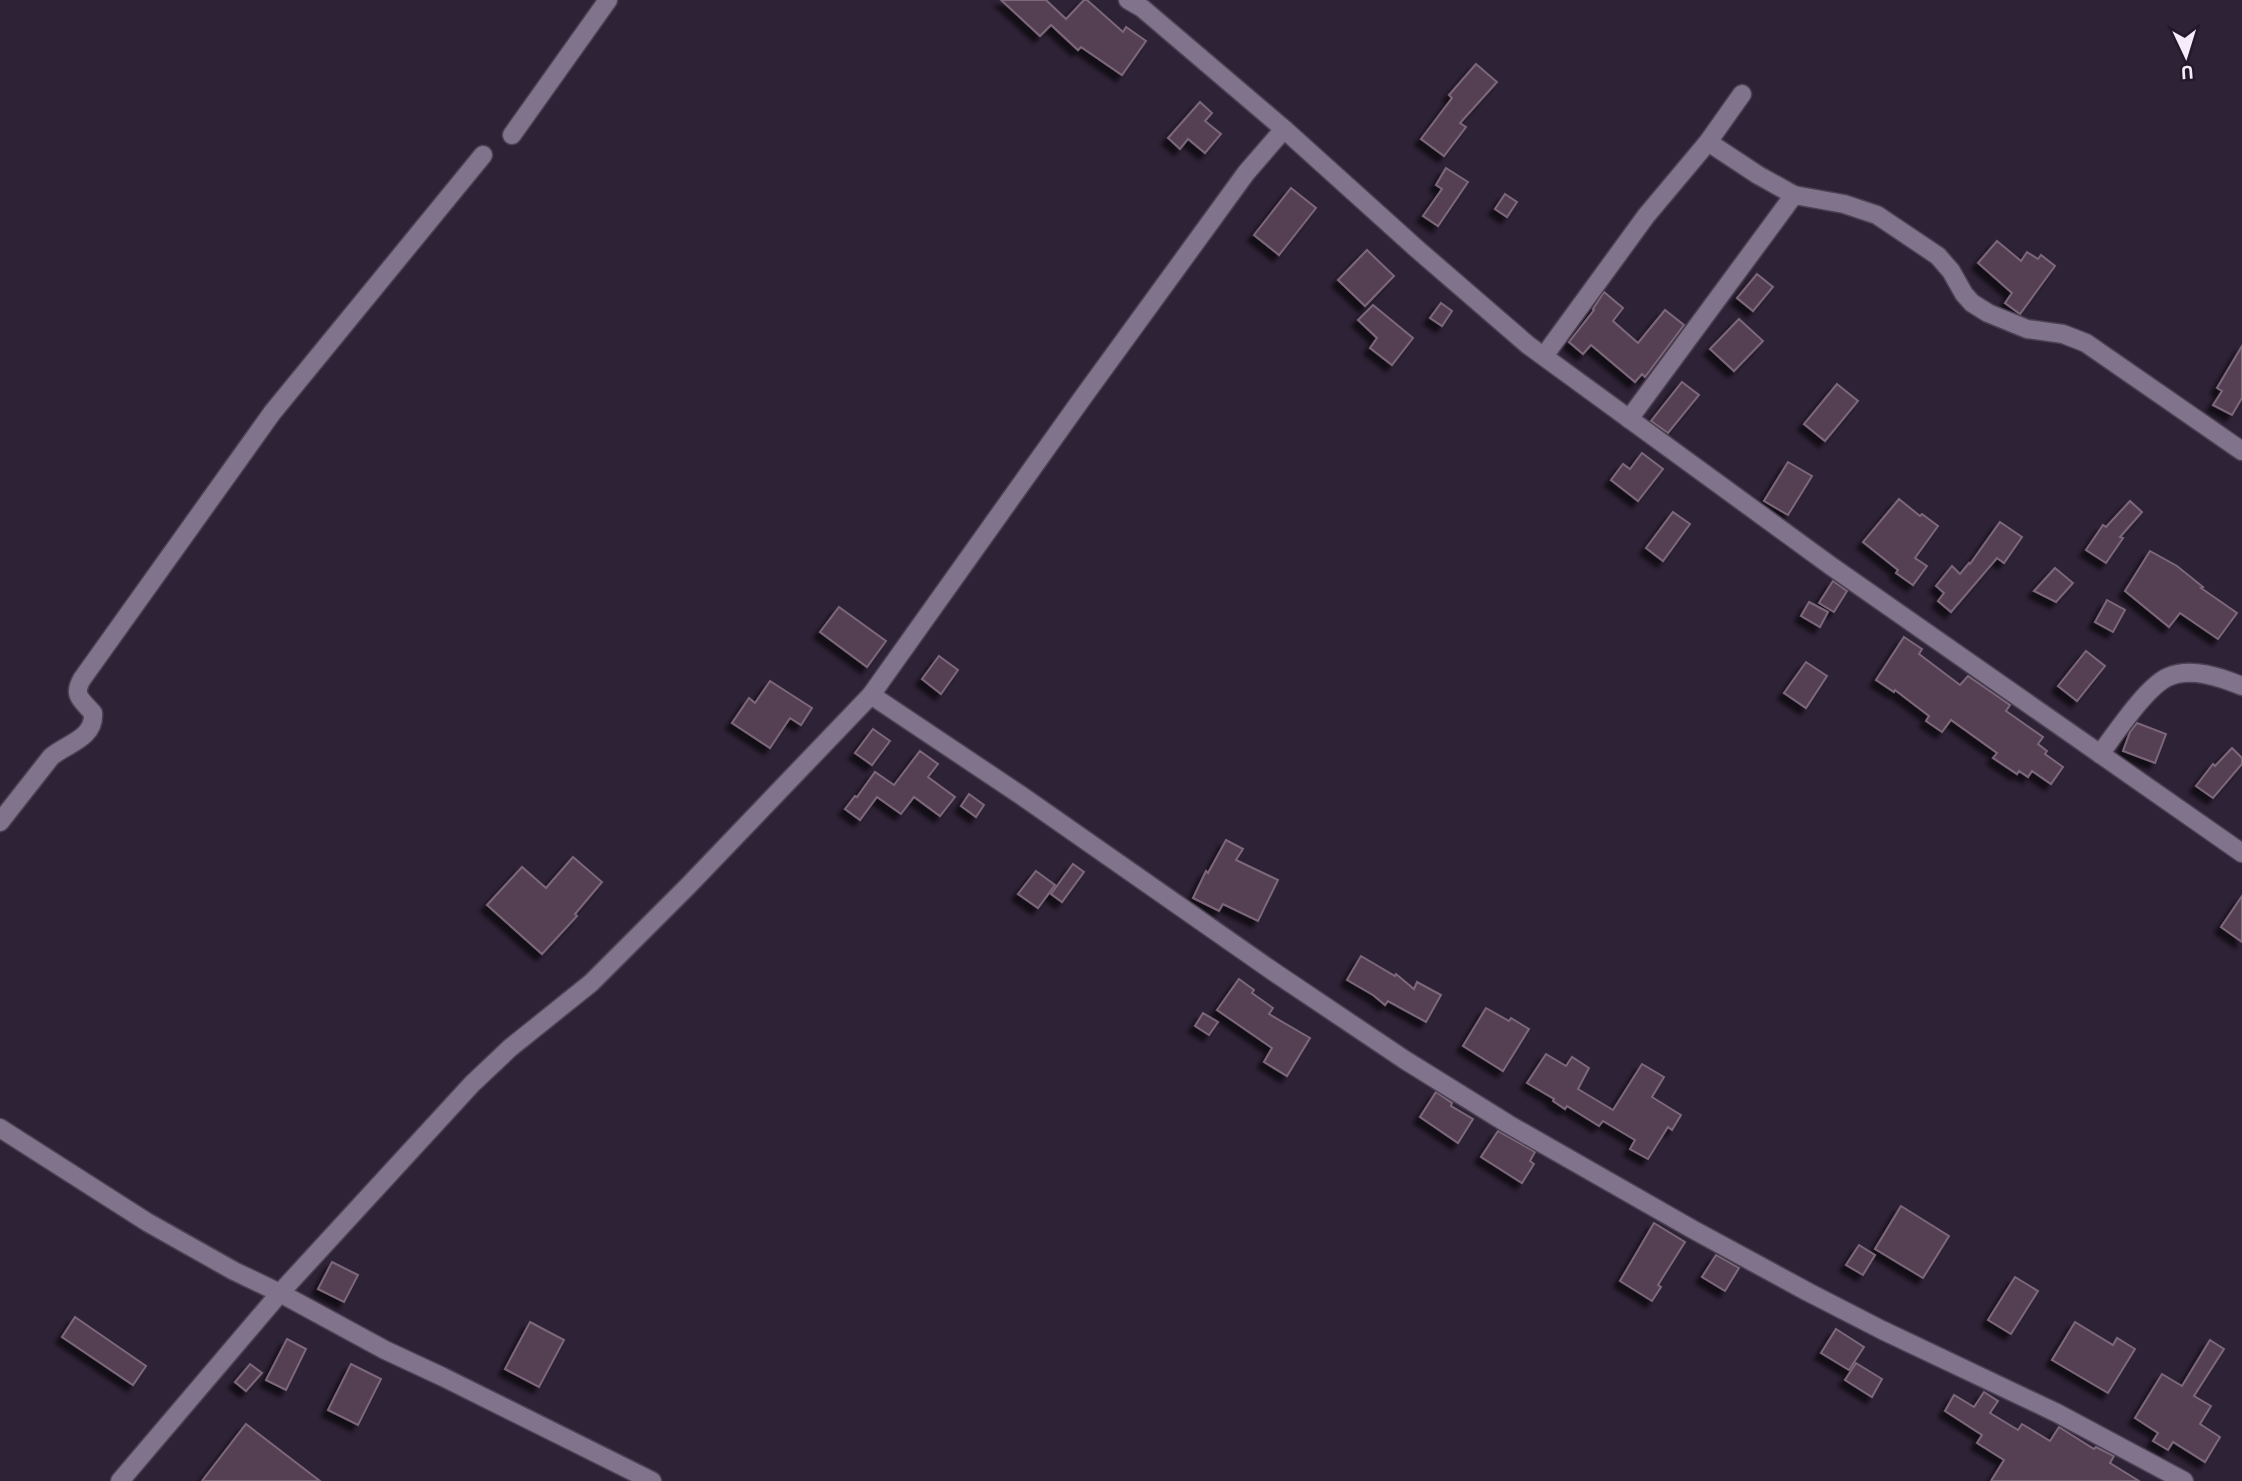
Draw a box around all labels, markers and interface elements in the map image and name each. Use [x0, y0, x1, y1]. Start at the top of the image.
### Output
north arrow [2151, 21, 2221, 91]
text: U [2180, 59, 2194, 88]

